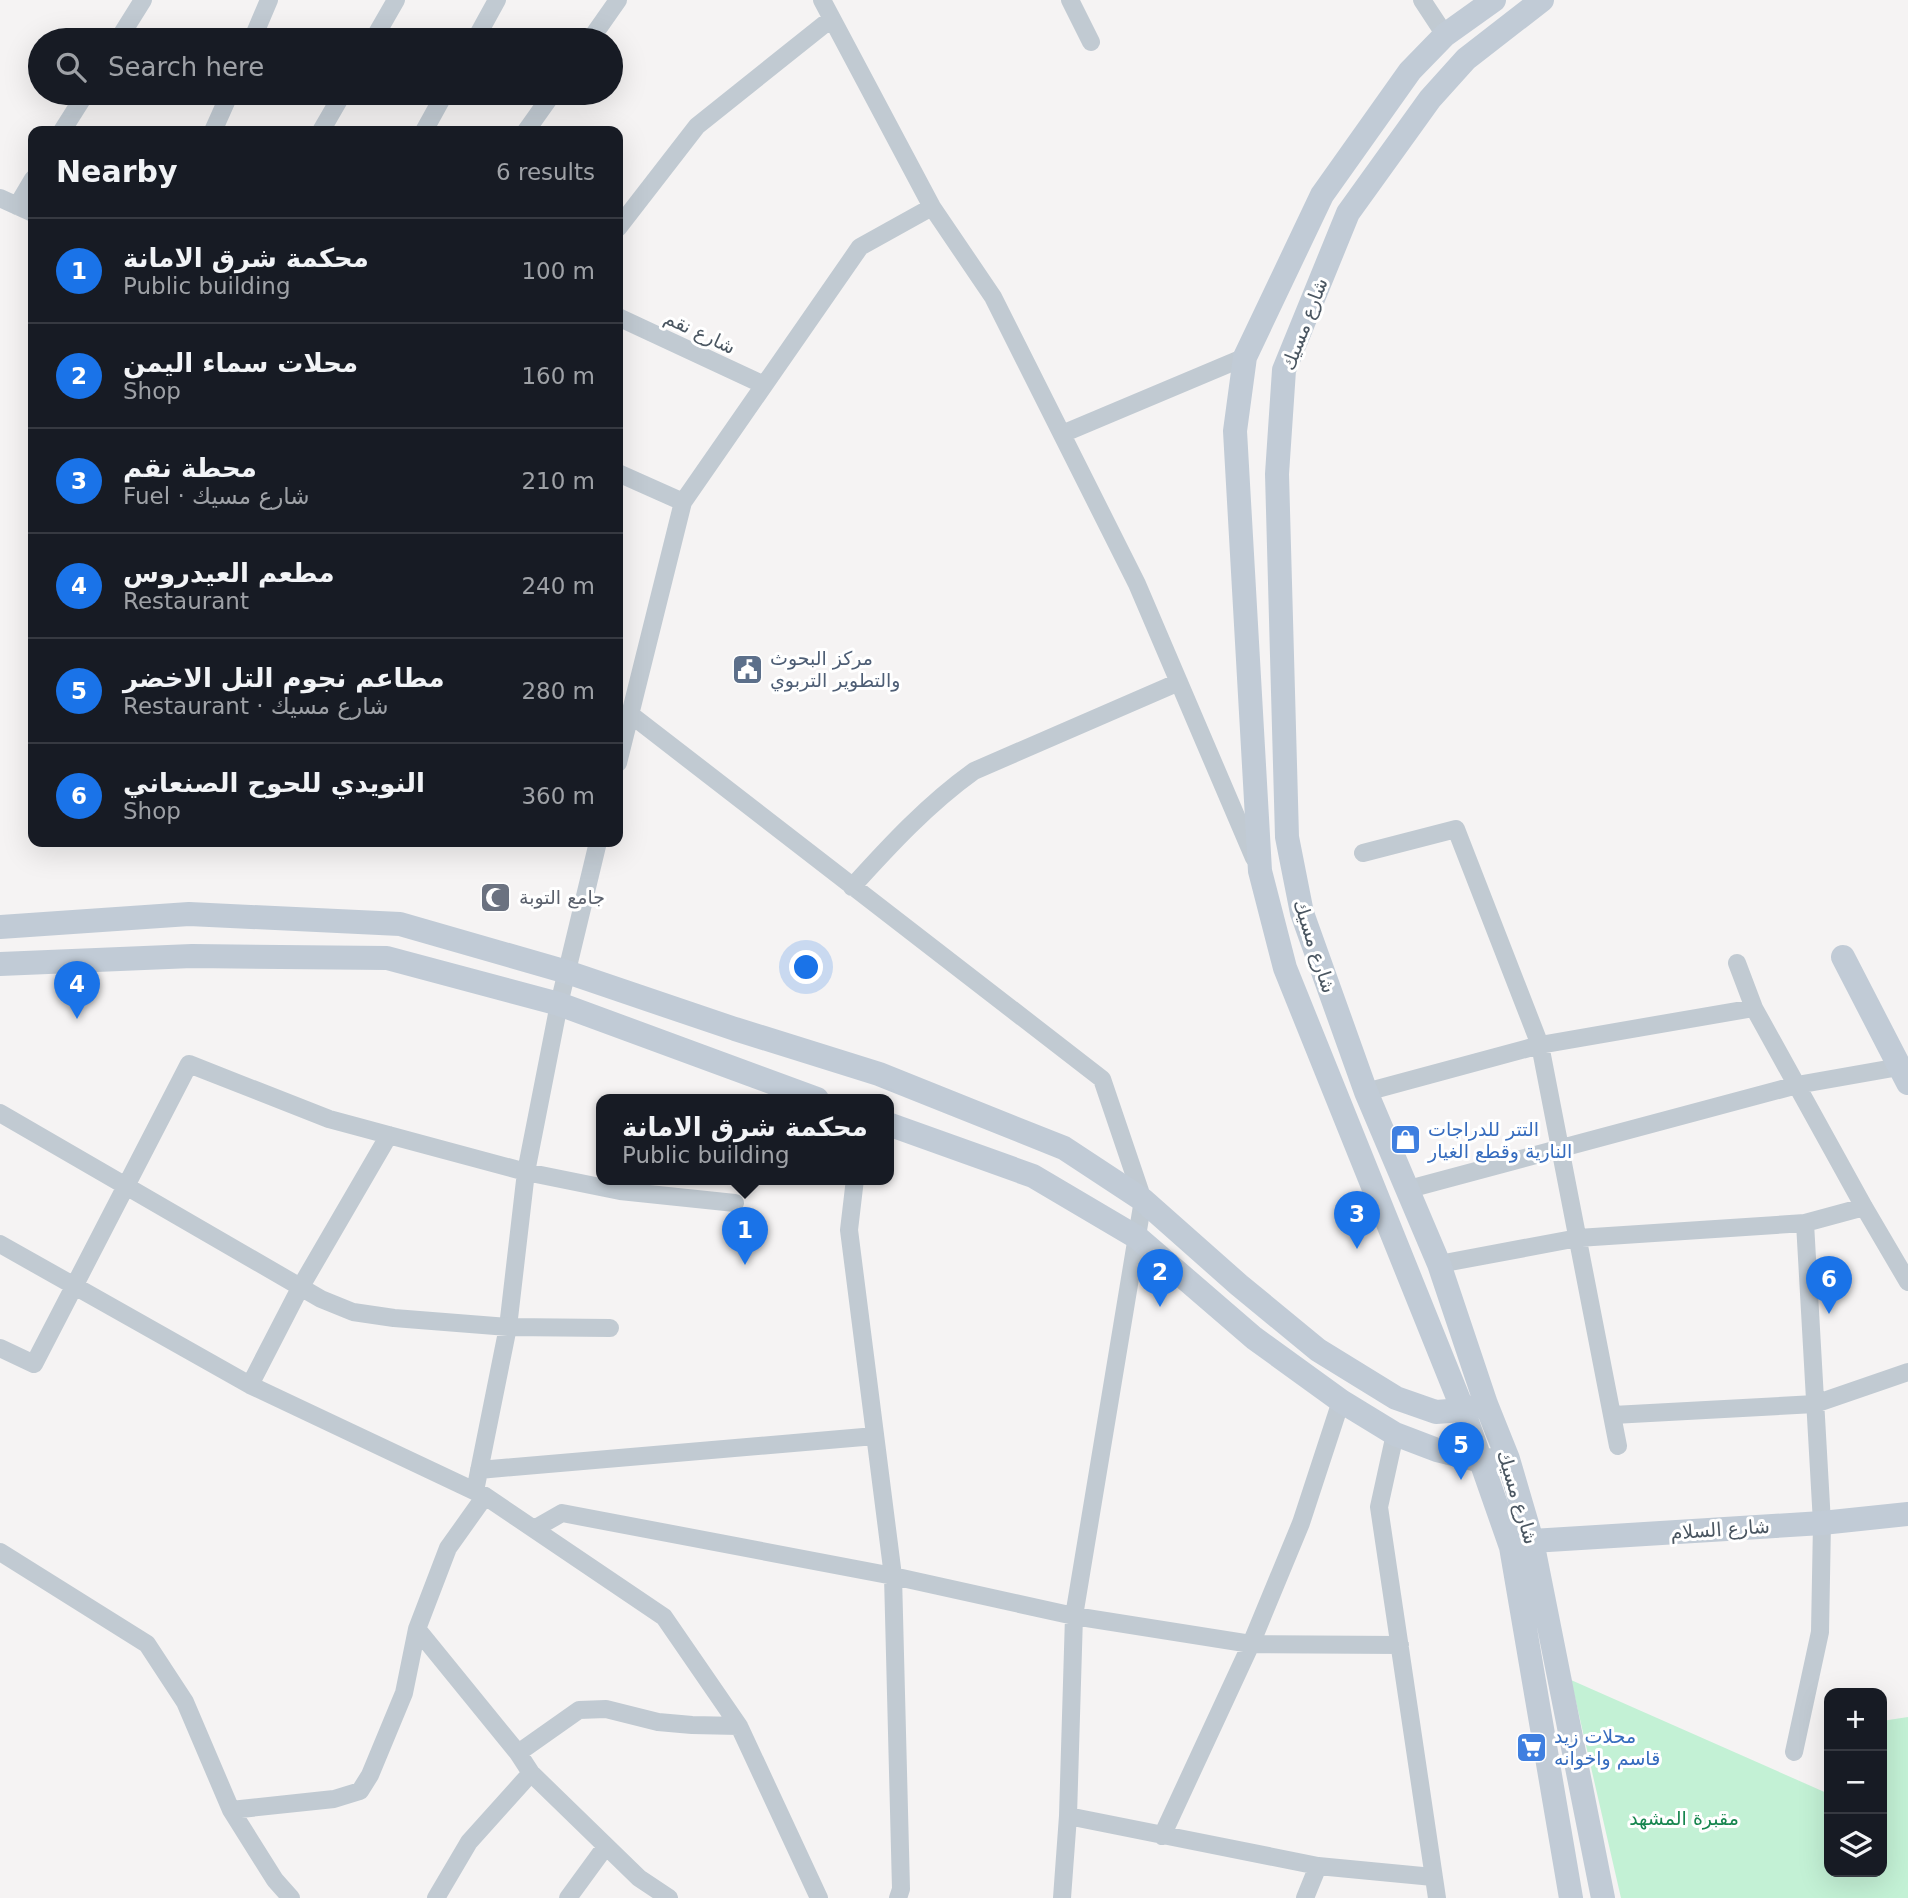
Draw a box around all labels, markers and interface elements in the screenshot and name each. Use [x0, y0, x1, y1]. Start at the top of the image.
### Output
search box [28, 28, 623, 105]
icon: search [52, 48, 90, 86]
text: Search here [108, 52, 264, 82]
text: Nearby [56, 154, 178, 189]
text: 6 results [496, 159, 595, 185]
text: محكمة شرق الامانة [123, 243, 369, 273]
text: 1 [71, 258, 87, 284]
text: 100 m [521, 258, 595, 284]
text: Public building [123, 273, 291, 299]
street label: شارع مسيك [1276, 275, 1333, 374]
street label: شارع نقم [661, 306, 739, 359]
text: محلات سماء اليمن [123, 348, 358, 378]
text: 2 [71, 363, 87, 389]
text: 160 m [521, 363, 595, 389]
text: Shop [123, 378, 181, 404]
text: محطة نقم [123, 453, 257, 483]
text: 3 [71, 468, 87, 494]
text: 210 m [521, 468, 595, 494]
text: Fuel · شارع مسيك [123, 483, 310, 509]
text: مطعم العيدروس [123, 558, 335, 588]
text: 4 [71, 573, 87, 599]
text: 240 m [521, 573, 595, 599]
text: Restaurant [123, 588, 249, 614]
place label: مركز البحوث والتطوير التربوي [770, 647, 900, 692]
public building icon: مركز البحوث والتطوير التربوي [730, 652, 764, 686]
text: مطاعم نجوم التل الاخضر [123, 663, 445, 693]
text: 5 [71, 678, 87, 704]
text: 280 m [521, 678, 595, 704]
text: Restaurant · شارع مسيك [123, 693, 388, 719]
text: النويدي للحوح الصنعاني [123, 768, 425, 798]
text: 6 [71, 783, 87, 809]
text: 360 m [521, 783, 595, 809]
text: Shop [123, 798, 181, 824]
mosque icon: جامع التوبة [479, 880, 513, 914]
place label: جامع التوبة [519, 886, 605, 909]
street label: شارع مسيك [1289, 896, 1340, 996]
your location [789, 950, 823, 984]
pin: 4 [54, 961, 100, 1019]
popup [596, 1094, 894, 1185]
text: محكمة شرق الامانة [622, 1112, 868, 1142]
place label: التتر للدراجات النارية وقطع الغيار [1427, 1118, 1572, 1163]
shop icon: التتر للدراجات النارية وقطع الغيار [1388, 1123, 1422, 1157]
text: Public building [622, 1142, 790, 1168]
pin: 3 [1334, 1191, 1380, 1249]
pin: 1 [722, 1207, 768, 1265]
pin: 2 [1137, 1249, 1183, 1307]
pin: 6 [1806, 1256, 1852, 1314]
pin: 5 [1438, 1422, 1484, 1480]
street label: شارع مسيك [1492, 1447, 1543, 1547]
street label: شارع السلام [1670, 1515, 1770, 1544]
map controls [1824, 1688, 1887, 1877]
button: + [1824, 1688, 1887, 1751]
place label: محلات زيد قاسم واخوانه [1554, 1725, 1660, 1770]
supermarket icon: محلات زيد قاسم واخوانه [1514, 1730, 1548, 1764]
button: − [1824, 1751, 1887, 1814]
park label: مقبرة المشهد [1629, 1807, 1739, 1830]
button: layers [1824, 1814, 1887, 1877]

